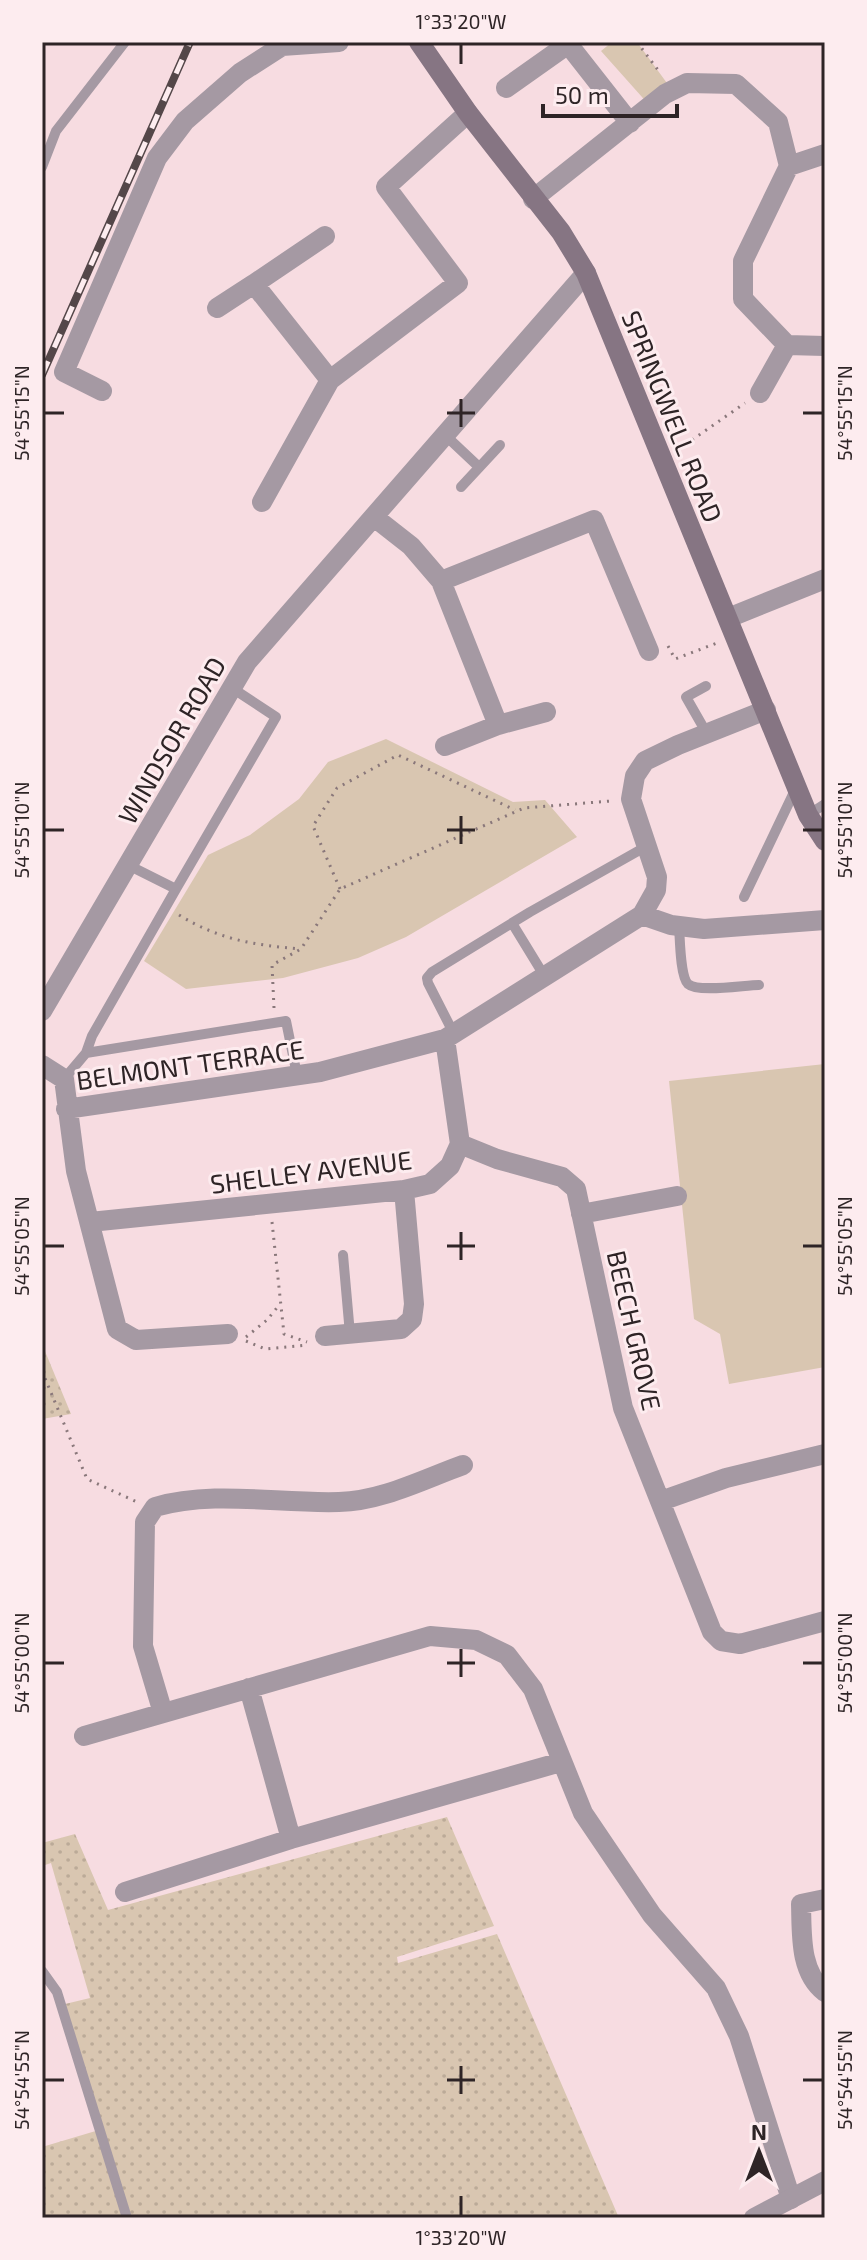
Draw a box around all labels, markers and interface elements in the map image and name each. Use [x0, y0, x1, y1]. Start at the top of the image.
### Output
text: 1°33'20"W [416, 9, 507, 33]
scale bar [543, 68, 677, 118]
text: 50 m [555, 80, 609, 109]
street label: SPRINGWELL ROAD [616, 306, 730, 526]
text: 54°55'15"N [9, 365, 33, 461]
text: 54°55'15"N [832, 365, 856, 461]
street label: WINDSOR ROAD [111, 651, 231, 829]
text: 54°55'10"N [9, 781, 33, 879]
text: 54°55'10"N [832, 781, 856, 879]
street label: BELMONT TERRACE [74, 1033, 306, 1095]
street label: SHELLEY AVENUE [208, 1143, 414, 1199]
text: 54°55'05"N [9, 1196, 33, 1296]
text: 54°55'05"N [832, 1196, 856, 1296]
street label: BEECH GROVE [602, 1247, 668, 1413]
text: 54°55'00"N [9, 1612, 33, 1714]
text: 54°55'00"N [832, 1612, 856, 1714]
text: 54°54'55"N [9, 2030, 33, 2130]
text: 54°54'55"N [832, 2030, 856, 2130]
north arrow [719, 2112, 799, 2192]
text: N [751, 2118, 767, 2144]
text: 1°33'20"W [416, 2225, 507, 2249]

